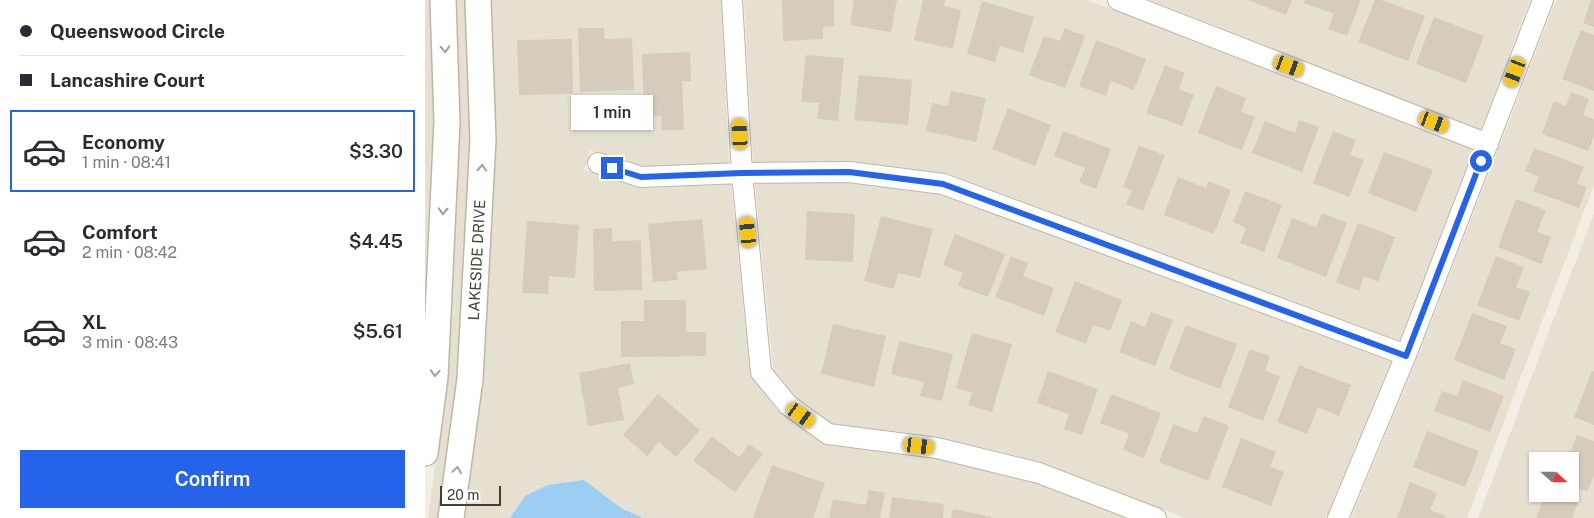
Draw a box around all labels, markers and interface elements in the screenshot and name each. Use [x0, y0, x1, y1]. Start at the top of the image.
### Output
text: Queenswood Circle [50, 20, 225, 42]
one-way arrow [439, 45, 450, 53]
car [1272, 54, 1305, 78]
car [1502, 55, 1527, 89]
text: Lancashire Court [50, 69, 205, 91]
callout: 1 min [571, 96, 653, 130]
text: 1 min [593, 103, 631, 122]
car [1417, 110, 1450, 134]
car [731, 119, 748, 149]
icon: car [22, 129, 67, 174]
text: Economy [82, 131, 165, 153]
text: $3.30 [349, 140, 403, 162]
route start [1470, 150, 1492, 172]
text: 1 min · 08:41 [82, 153, 171, 172]
route end [601, 157, 623, 179]
one-way arrow [476, 164, 487, 172]
street label: LAKESIDE DRIVE [465, 199, 488, 321]
one-way arrow [437, 207, 448, 215]
car [738, 216, 757, 248]
icon: car [22, 219, 67, 264]
text: Comfort [82, 221, 158, 243]
text: $4.45 [349, 230, 403, 252]
text: 2 min · 08:42 [82, 243, 177, 262]
icon: car [22, 309, 67, 354]
text: XL [82, 311, 107, 333]
text: $5.61 [353, 320, 403, 342]
text: 3 min · 08:43 [82, 333, 178, 352]
one-way arrow [430, 370, 441, 378]
car [784, 400, 817, 430]
car [903, 437, 934, 455]
button: Confirm [20, 450, 405, 508]
north arrow [1529, 452, 1579, 502]
map controls [1529, 452, 1579, 502]
one-way arrow [452, 465, 462, 474]
scale bar [440, 483, 501, 506]
text: 20 m [447, 487, 479, 503]

